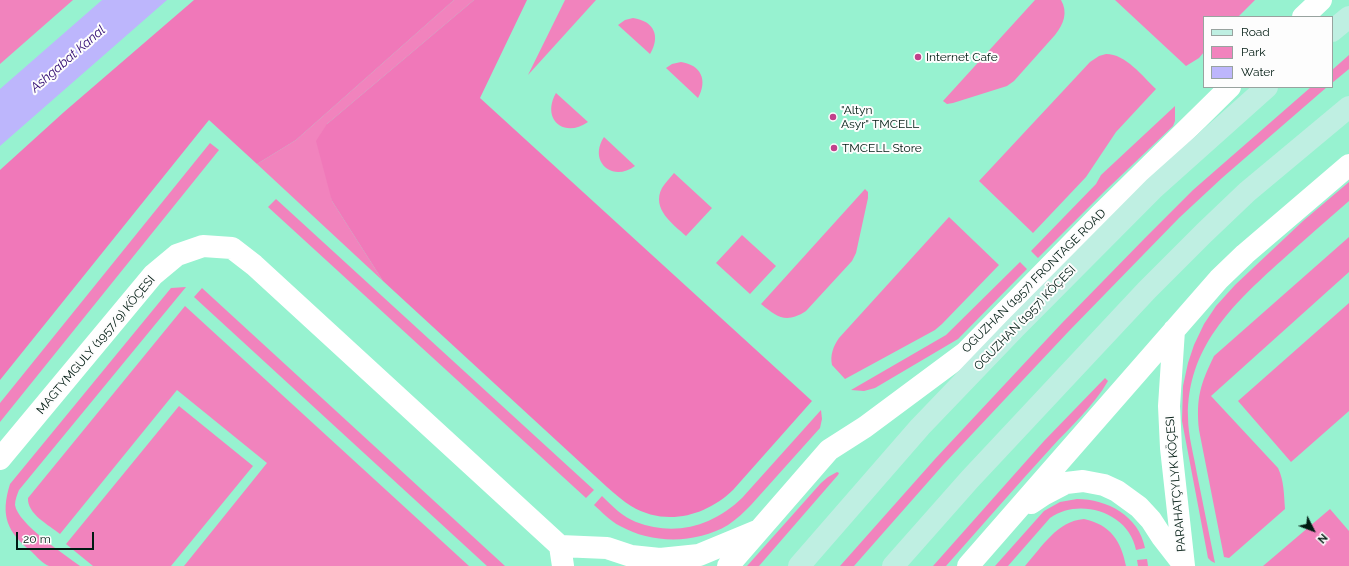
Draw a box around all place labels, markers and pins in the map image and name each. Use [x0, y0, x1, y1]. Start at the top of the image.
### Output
place label: Internet Cafe [926, 50, 998, 64]
marker: Internet Cafe [913, 52, 923, 62]
place label: "Altyn Asyr" TMCELL [841, 103, 919, 131]
marker: "Altyn Asyr" TMCELL [828, 112, 838, 122]
place label: TMCELL Store [842, 141, 922, 155]
marker: TMCELL Store [829, 143, 839, 153]

